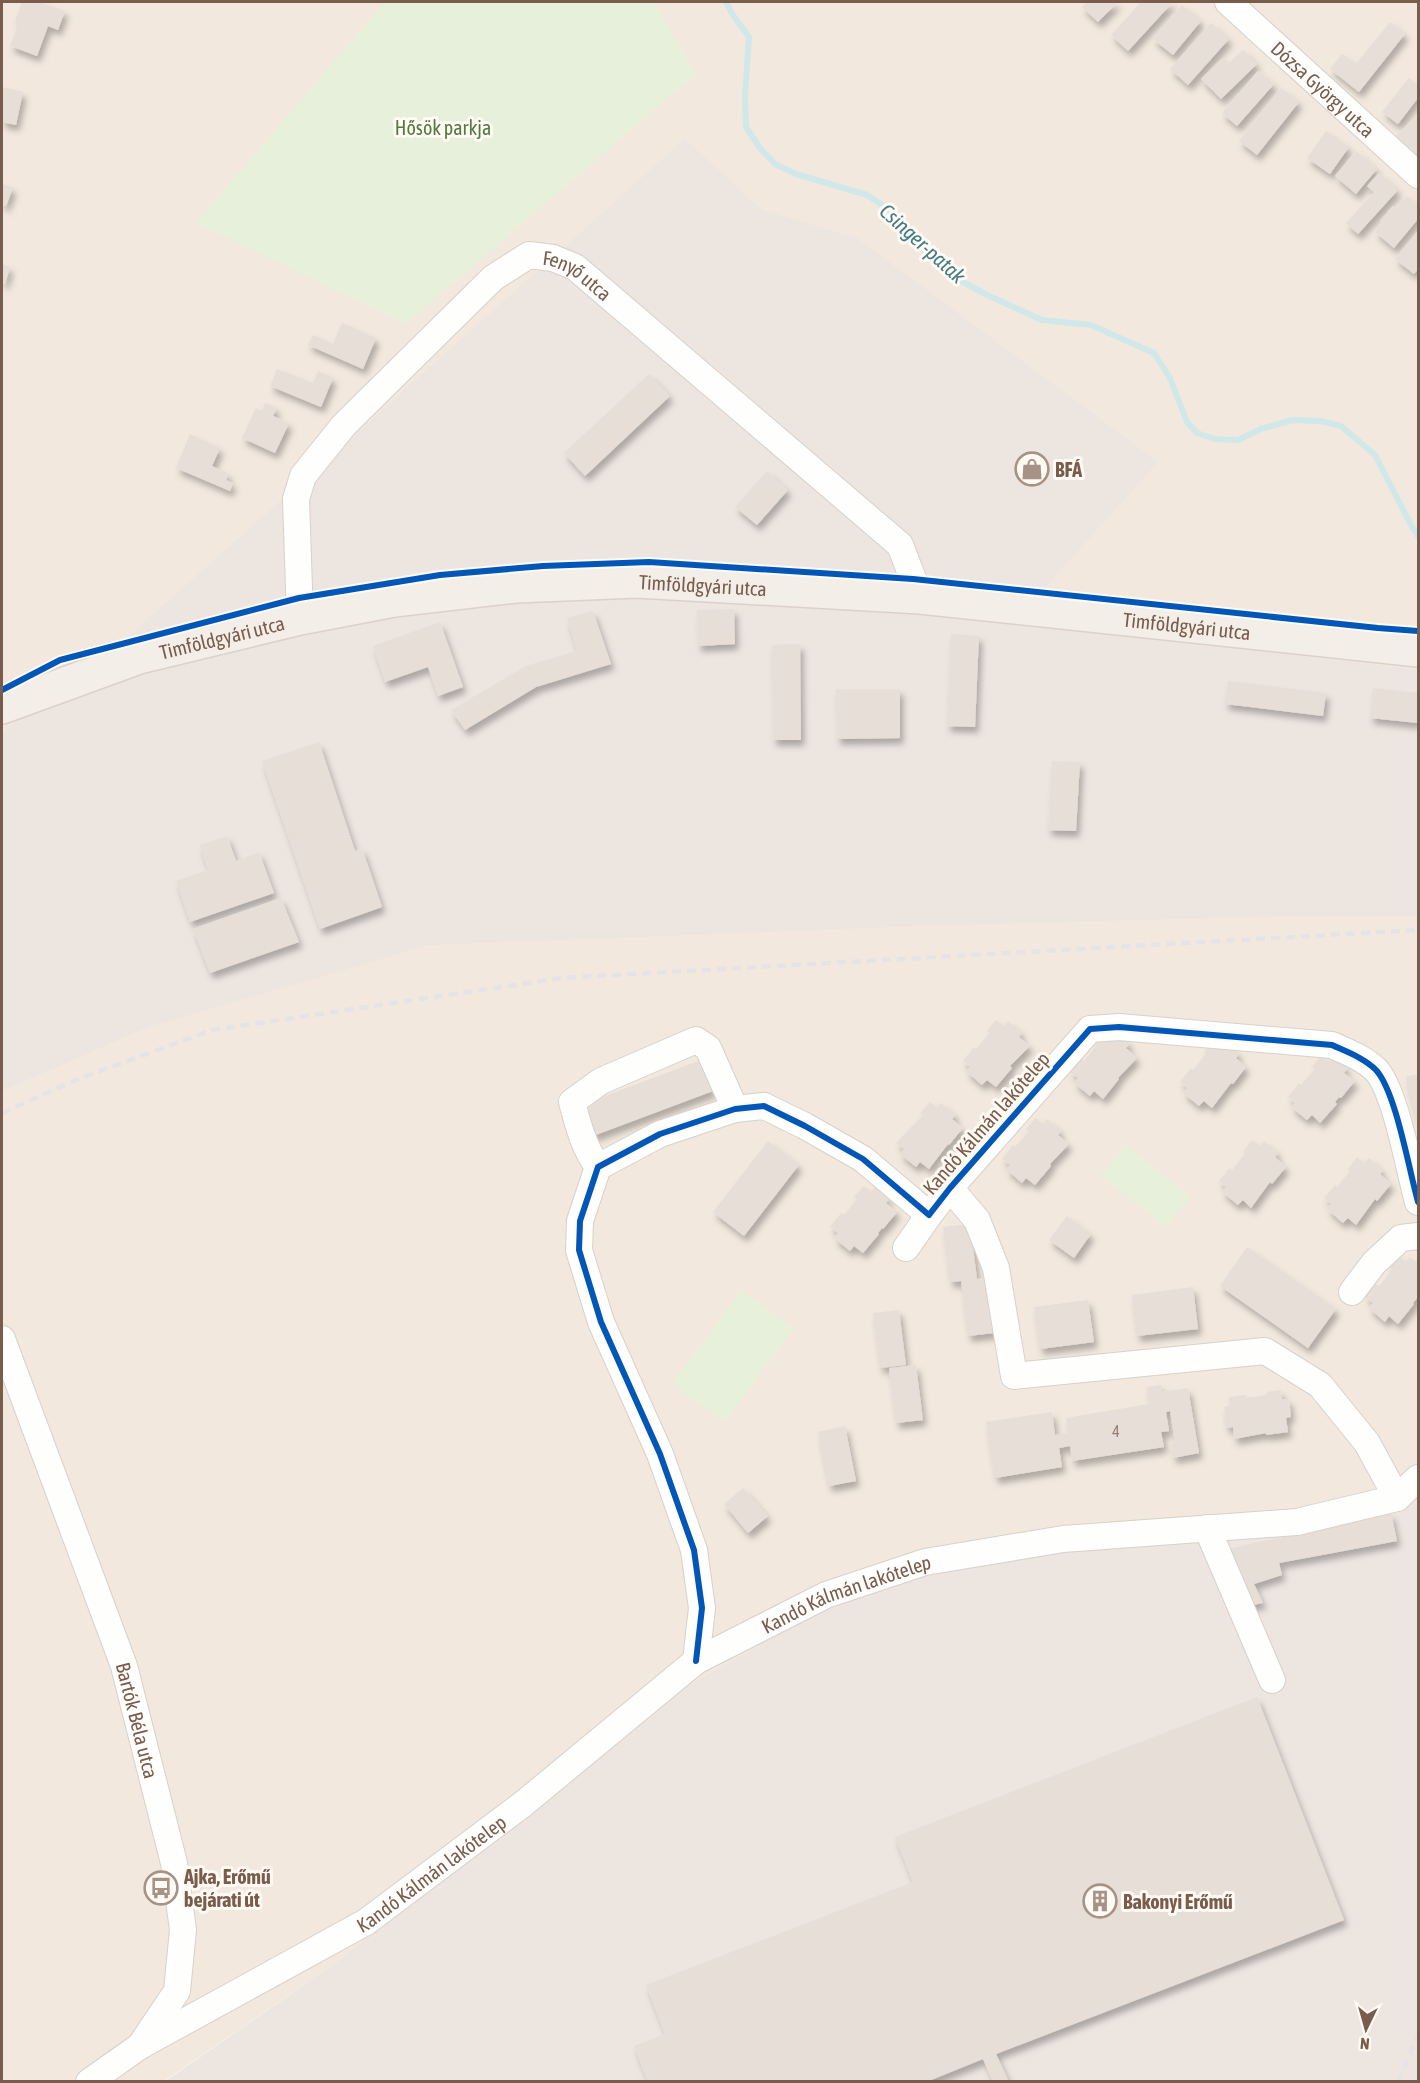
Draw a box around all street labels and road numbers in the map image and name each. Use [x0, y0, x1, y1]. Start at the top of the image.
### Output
street label: Dózsa György utca [1267, 36, 1380, 142]
street label: Fenyő utca [542, 245, 617, 305]
street label: Timföldgyári utca [638, 570, 767, 600]
street label: Timföldgyári utca [1122, 607, 1252, 644]
street label: Timföldgyári utca [157, 611, 287, 663]
street label: Kandó Kálmán lakótelep [918, 1047, 1054, 1199]
street label: Kandó Kálmán lakótelep [758, 1550, 933, 1637]
street label: Bartók Béla utca [112, 1660, 164, 1781]
street label: Kandó Kálmán lakótelep [352, 1810, 510, 1937]

